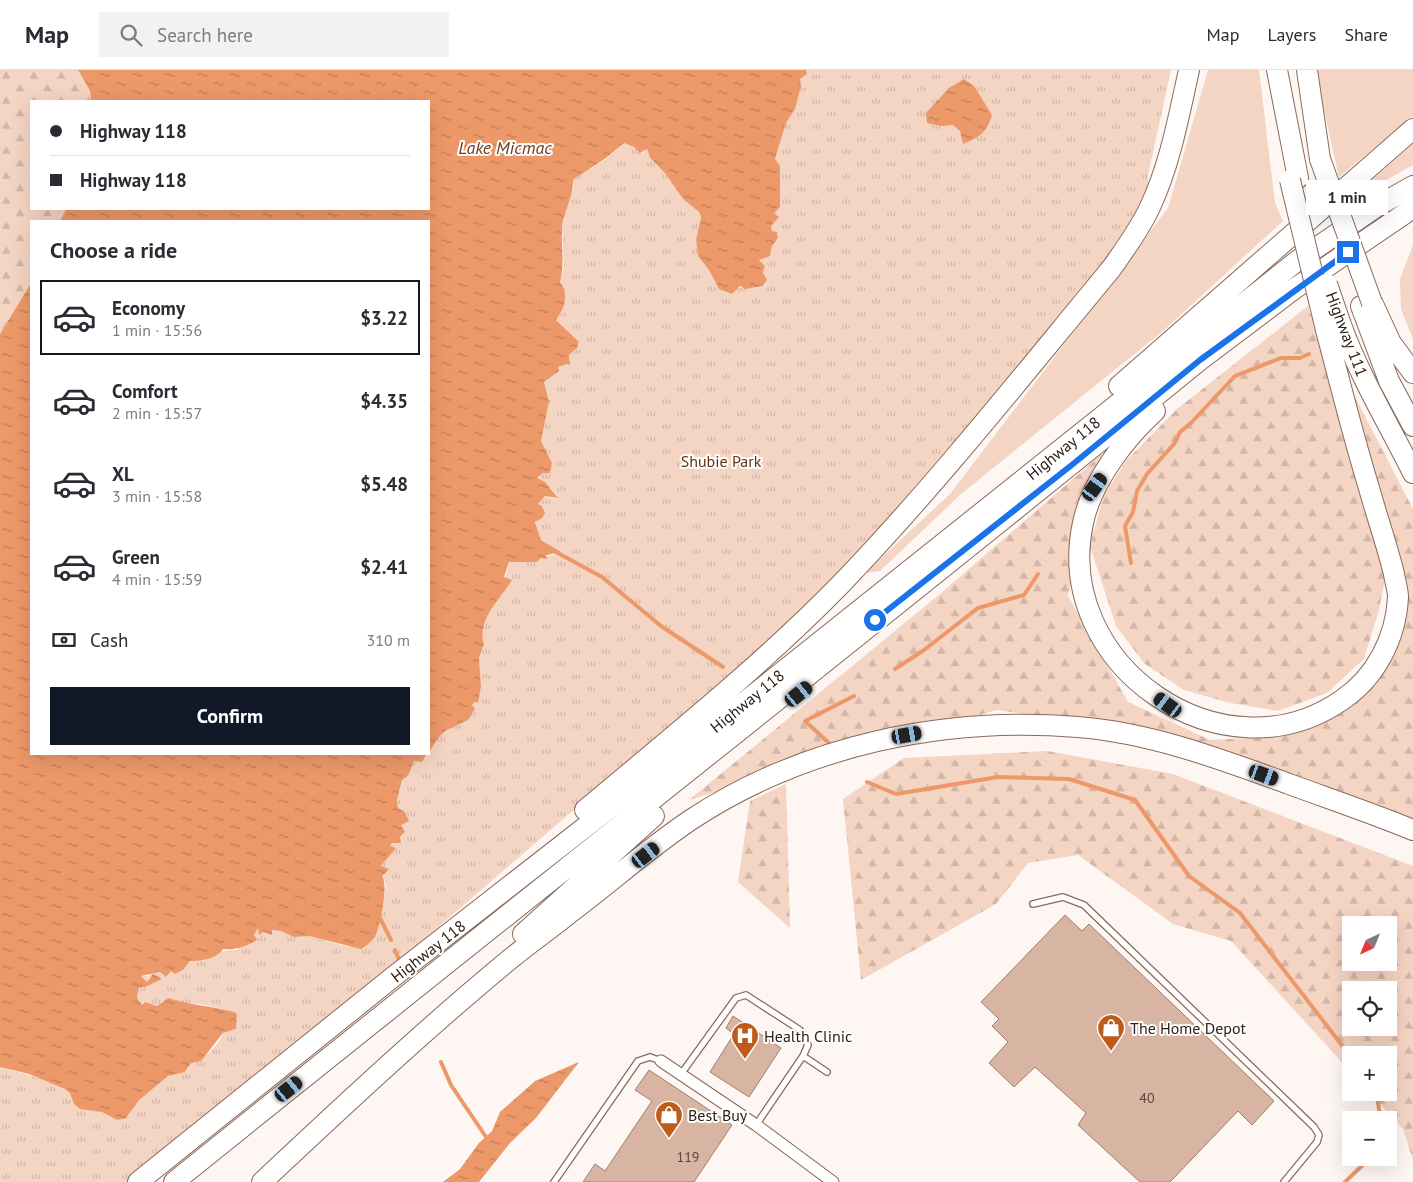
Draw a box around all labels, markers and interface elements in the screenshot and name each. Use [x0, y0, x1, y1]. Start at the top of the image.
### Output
search box [99, 12, 449, 57]
text: Map [25, 19, 69, 50]
icon: search [117, 21, 145, 49]
text: Search here [157, 23, 253, 47]
text: Map [1207, 23, 1239, 46]
text: Layers [1267, 23, 1316, 46]
text: Share [1344, 23, 1388, 46]
text: Highway 118 [80, 119, 187, 143]
water label: Lake Micmac [458, 136, 552, 159]
text: Highway 118 [80, 168, 187, 192]
callout: 1 min [1307, 180, 1389, 214]
text: 1 min [1327, 187, 1367, 207]
text: Choose a ride [50, 236, 177, 264]
route end [1337, 241, 1359, 263]
street label: Highway 111 [1322, 289, 1372, 379]
icon: car [52, 295, 97, 340]
text: Economy [112, 296, 185, 320]
text: $3.22 [360, 306, 408, 330]
text: 1 min · 15:56 [112, 320, 202, 340]
icon: car [52, 378, 97, 423]
text: Comfort [112, 379, 178, 403]
text: $4.35 [360, 389, 408, 413]
text: 2 min · 15:57 [112, 403, 202, 423]
street label: Highway 118 [1022, 412, 1104, 484]
park label: Shubie Park [681, 451, 762, 471]
icon: car [52, 461, 97, 506]
text: XL [112, 462, 134, 486]
car [1080, 470, 1109, 504]
text: $5.48 [360, 472, 408, 496]
text: 3 min · 15:58 [112, 486, 202, 506]
icon: car [52, 544, 97, 589]
text: Green [112, 545, 160, 569]
text: $2.41 [360, 555, 408, 579]
text: 4 min · 15:59 [112, 569, 202, 589]
route start [864, 609, 886, 631]
icon: cash [50, 626, 78, 654]
text: Cash [90, 628, 128, 652]
text: 310 m [367, 630, 410, 650]
street label: Highway 118 [706, 665, 788, 737]
car [782, 679, 815, 709]
button: Confirm [50, 687, 410, 745]
car [1151, 690, 1184, 720]
car [890, 725, 923, 745]
car [1247, 763, 1280, 787]
car [629, 840, 662, 870]
street label: Highway 118 [387, 916, 469, 986]
north arrow [1342, 916, 1398, 971]
map controls [1342, 916, 1397, 1166]
button: locate [1342, 981, 1397, 1036]
shop icon: The Home Depot [1096, 1013, 1126, 1052]
place label: The Home Depot [1130, 1018, 1247, 1038]
hospital icon: Health Clinic [730, 1021, 760, 1060]
place label: Health Clinic [764, 1026, 852, 1046]
button: + [1342, 1046, 1397, 1101]
car [272, 1074, 305, 1104]
house number: 40 [1139, 1089, 1155, 1107]
shop icon: Best Buy [654, 1100, 684, 1139]
place label: Best Buy [688, 1105, 748, 1125]
button: − [1342, 1111, 1397, 1166]
house number: 119 [677, 1148, 699, 1166]

